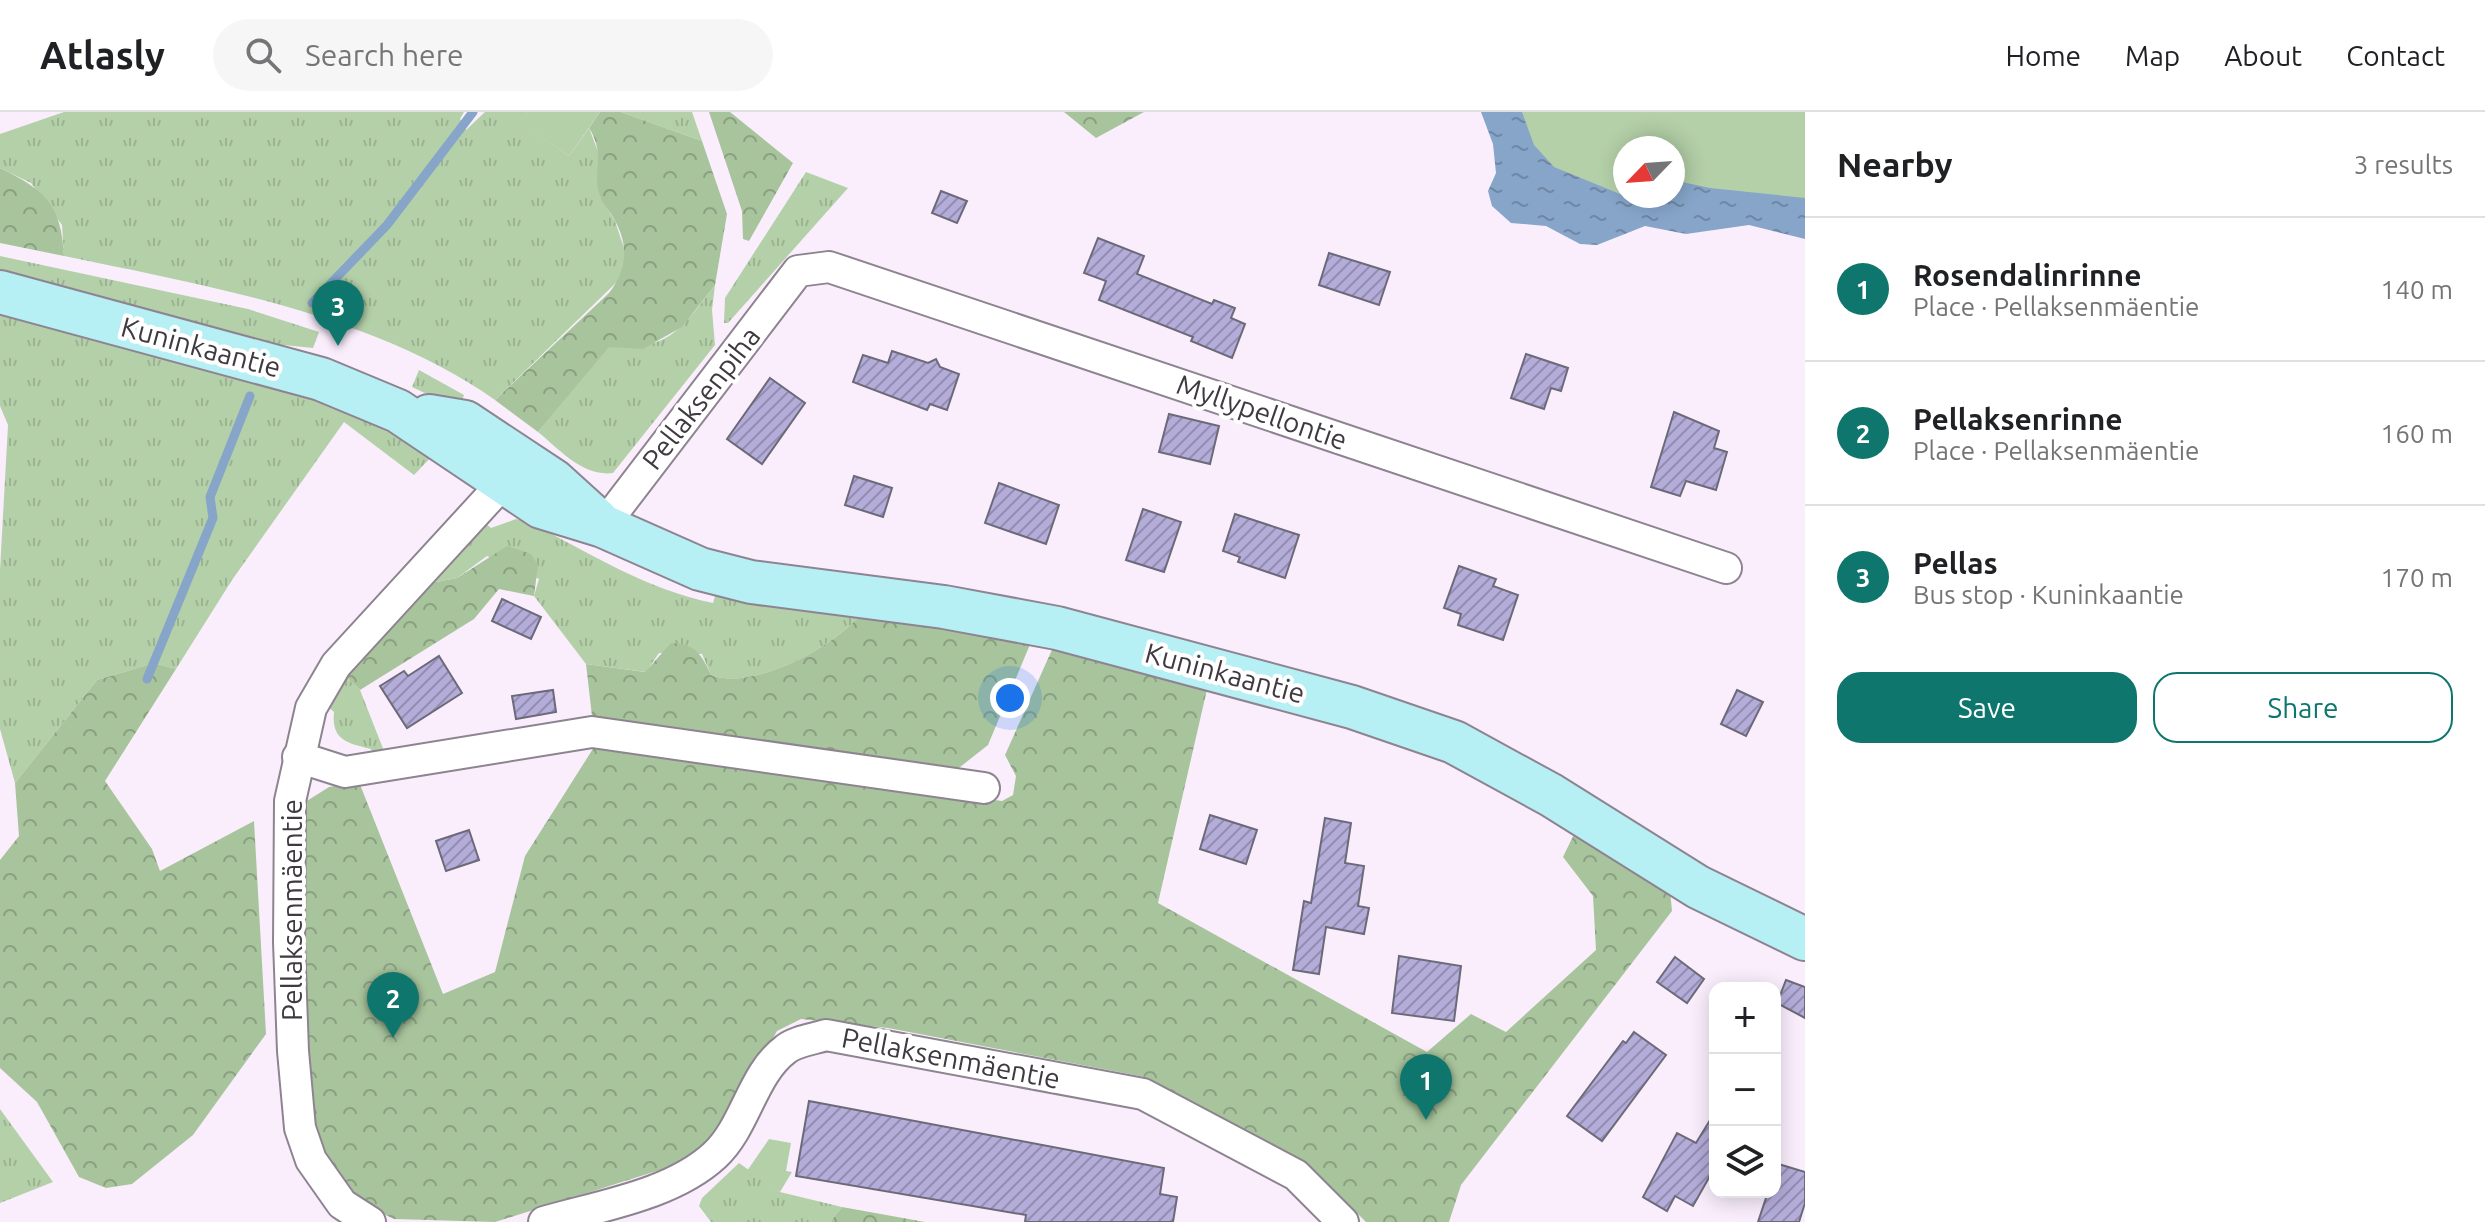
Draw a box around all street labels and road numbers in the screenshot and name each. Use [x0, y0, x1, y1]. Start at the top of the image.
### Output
street label: Kuninkaantie [118, 310, 284, 383]
street label: Pellaksenpiha [635, 320, 766, 475]
street label: Myllypellontie [1173, 368, 1351, 455]
street label: Kuninkaantie [1142, 636, 1308, 709]
street label: Pellaksenmäentie [276, 799, 307, 1021]
street label: Pellaksenmäentie [839, 1021, 1063, 1094]

